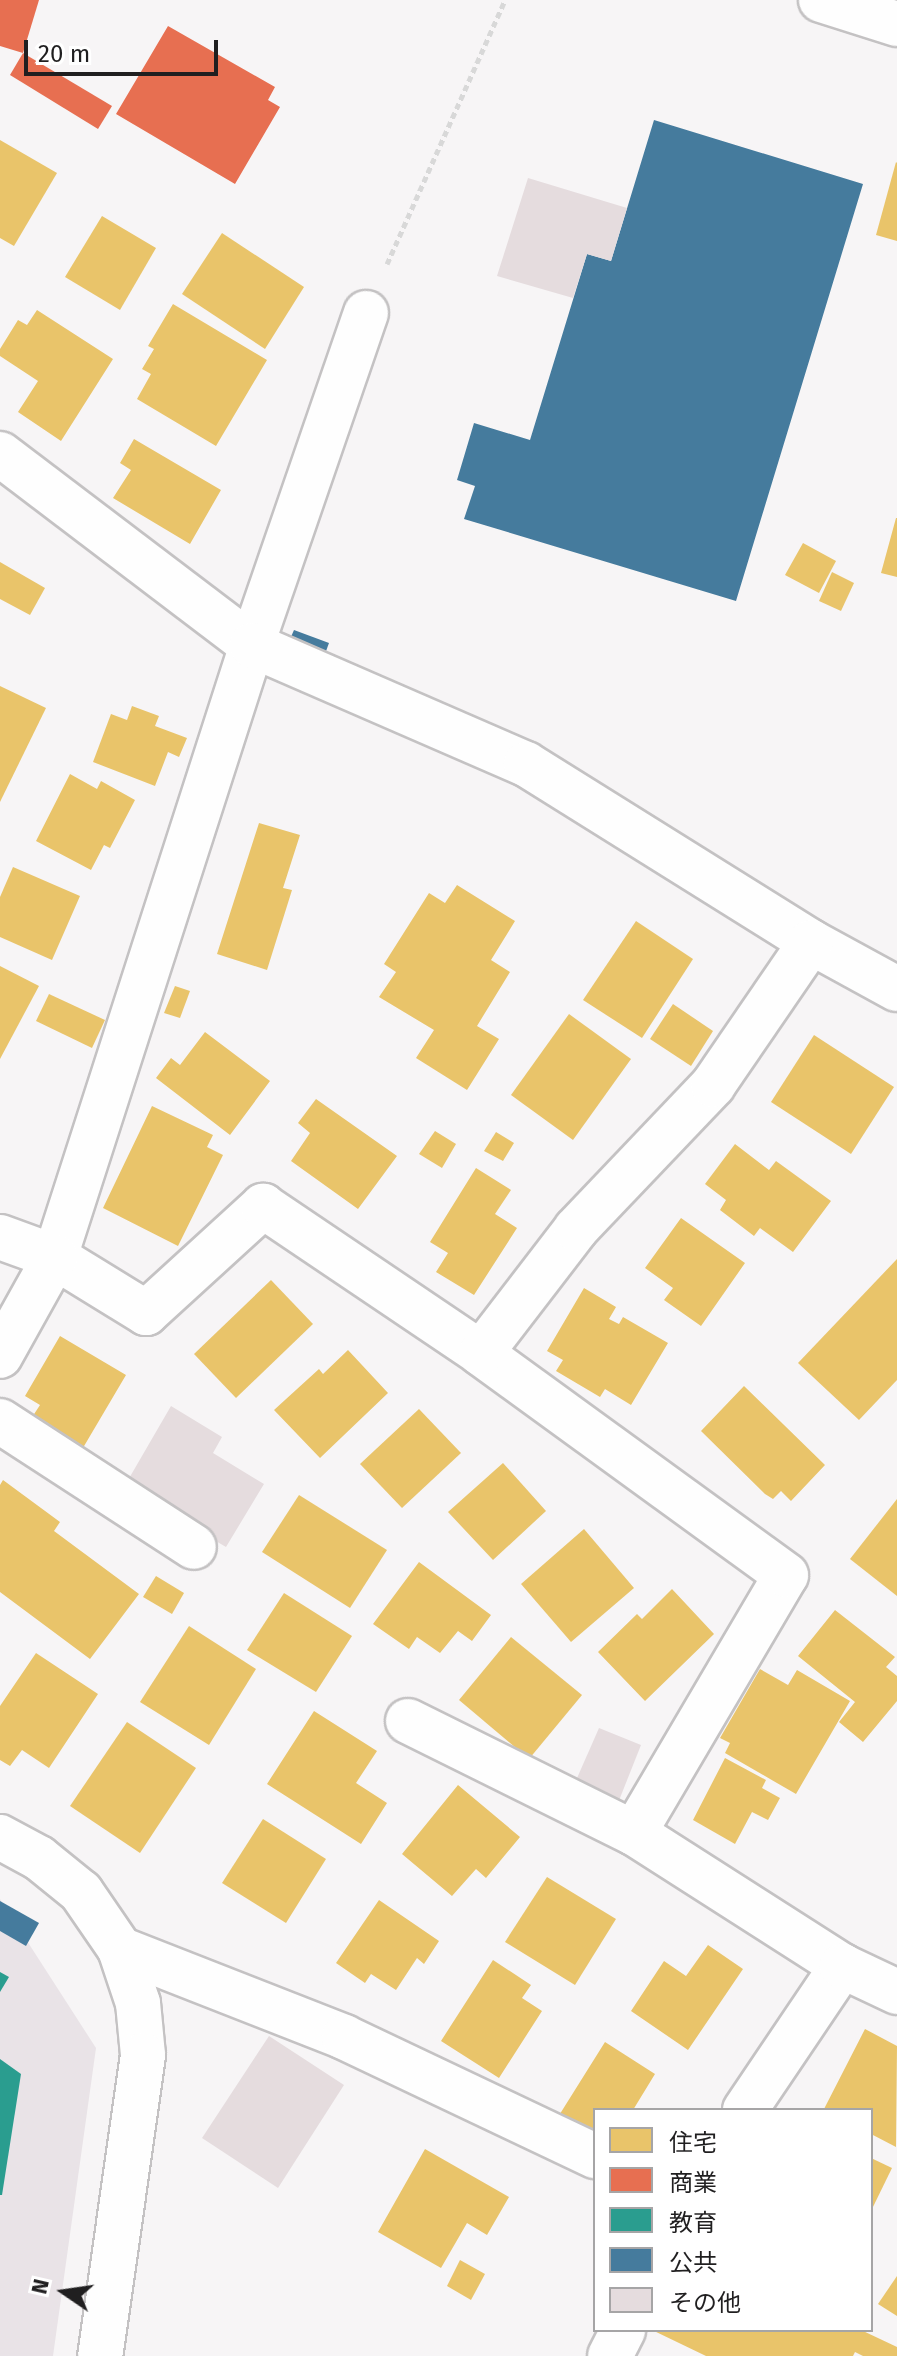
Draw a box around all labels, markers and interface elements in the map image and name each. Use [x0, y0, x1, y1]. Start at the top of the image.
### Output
scale bar [28, 24, 222, 74]
text: 20 m [38, 40, 90, 68]
legend [593, 2108, 873, 2332]
text: 住宅 [669, 2129, 717, 2157]
text: 商業 [669, 2169, 717, 2197]
text: 教育 [669, 2209, 717, 2237]
text: 公共 [669, 2249, 717, 2277]
north arrow [24, 2252, 104, 2332]
text: N [25, 2276, 55, 2297]
text: その他 [669, 2289, 741, 2317]

